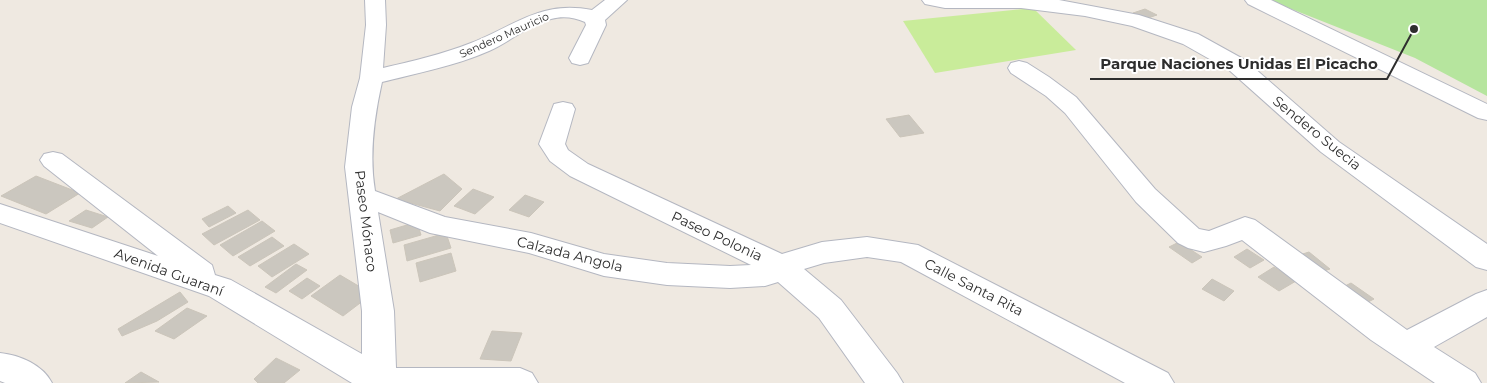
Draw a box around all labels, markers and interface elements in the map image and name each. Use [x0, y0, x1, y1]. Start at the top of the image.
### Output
street label: Sendero Mauricio [457, 9, 551, 61]
callout: Parque Naciones Unidas El Picacho [1090, 49, 1387, 79]
text: Parque Naciones Unidas El Picacho [1100, 54, 1378, 73]
street label: Sendero Suecia [1269, 92, 1365, 174]
street label: Paseo Mónaco [351, 169, 381, 273]
street label: Paseo Polonia [669, 207, 765, 265]
street label: Calzada Angola [515, 232, 625, 276]
street label: Avenida Guaraní [112, 244, 227, 301]
street label: Calle Santa Rita [921, 254, 1027, 320]

